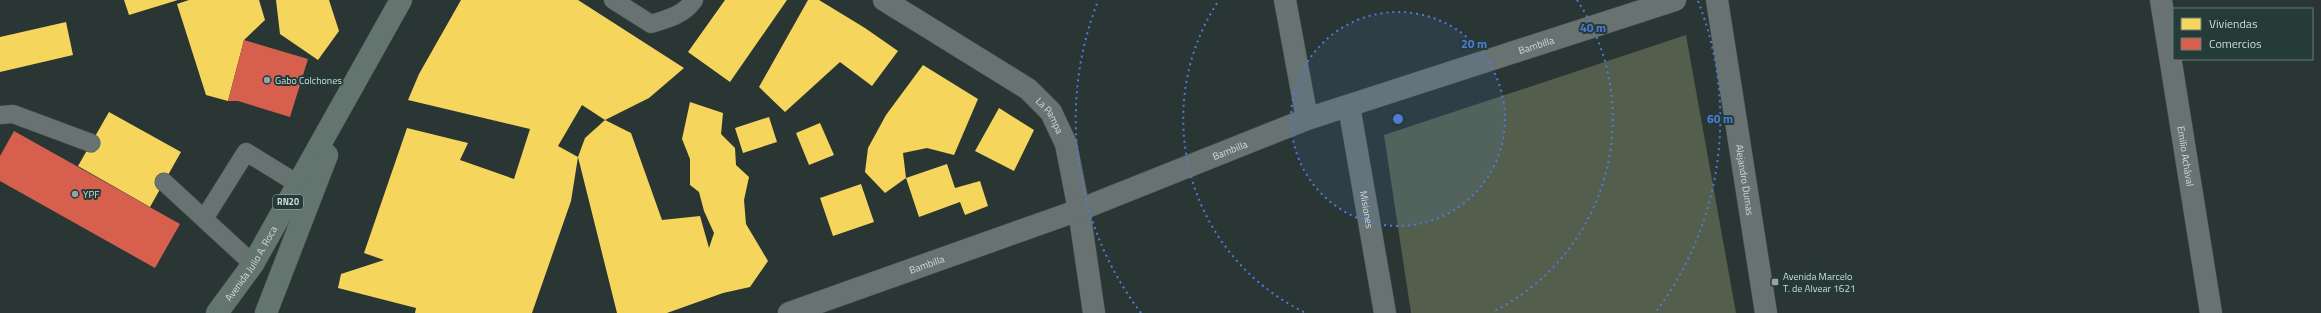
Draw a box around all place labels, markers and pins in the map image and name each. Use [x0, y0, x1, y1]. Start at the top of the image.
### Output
place label: Gabo Colchones [275, 73, 342, 88]
marker: Gabo Colchones [262, 75, 272, 85]
centre of rings [1391, 112, 1405, 126]
place label: YPF [83, 187, 100, 202]
marker: YPF [70, 189, 80, 199]
place label: Avenida Marcelo T. de Alvear 1621 [1783, 269, 1856, 296]
marker: Avenida Marcelo T. de Alvear 1621 [1770, 277, 1780, 287]

